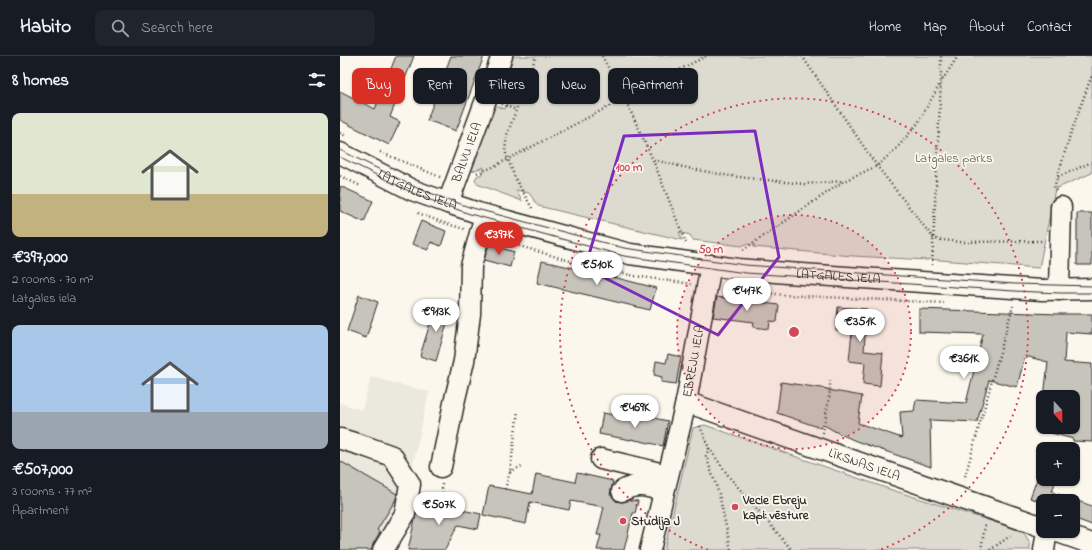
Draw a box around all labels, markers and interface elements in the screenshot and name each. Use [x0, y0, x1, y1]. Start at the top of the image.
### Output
search box [95, 10, 375, 46]
text: Habito [20, 14, 71, 41]
icon: search [109, 17, 131, 39]
text: Search here [141, 17, 213, 39]
text: Home [869, 17, 901, 38]
text: Map [923, 17, 947, 38]
text: About [969, 17, 1005, 38]
text: Contact [1027, 17, 1072, 38]
text: 8 homes [12, 68, 69, 93]
chip: Buy [352, 68, 405, 104]
chip: Rent [413, 68, 467, 104]
chip: Filters [475, 68, 539, 104]
chip: New [547, 68, 600, 104]
chip: Apartment [608, 68, 698, 104]
icon: filters [306, 69, 328, 91]
street label: BALVU IELA [447, 119, 486, 186]
icon: home [134, 139, 206, 211]
park label: Latgales parks [915, 149, 993, 169]
text: 100 m [616, 159, 643, 177]
street label: LATGALES IELA [375, 165, 460, 215]
pin: €397K [471, 222, 527, 256]
text: €397K [484, 225, 514, 244]
text: 50 m [699, 241, 724, 259]
text: €397,000 [12, 245, 68, 270]
pin: €510K [569, 252, 625, 286]
text: €510K [581, 255, 613, 274]
street label: LATGALES IELA [796, 264, 881, 289]
text: 2 rooms · 70 m² [12, 270, 93, 289]
pin: €417K [719, 278, 775, 312]
text: €417K [732, 281, 762, 300]
text: Latgales iela [12, 289, 76, 308]
pin: €913K [408, 299, 464, 333]
text: €913K [422, 302, 450, 321]
pin: €351K [832, 309, 888, 343]
text: €351K [844, 312, 876, 331]
street label: EBREJU IELA [678, 323, 709, 399]
centre of rings [787, 325, 801, 339]
pin: €361K [936, 346, 992, 380]
text: €361K [949, 349, 979, 368]
icon: home [134, 351, 206, 423]
north arrow [1036, 390, 1080, 434]
map controls [1036, 390, 1080, 538]
pin: €469K [607, 395, 663, 429]
text: €469K [620, 398, 650, 417]
button: + [1036, 442, 1080, 486]
street label: LĪKSNAS IELA [826, 443, 903, 486]
text: €507,000 [12, 457, 73, 482]
text: 3 rooms · 77 m² [12, 482, 92, 501]
place label: Vecie Ebreju kapi: vēsture [742, 491, 810, 525]
pin: €507K [411, 492, 467, 526]
button: − [1036, 494, 1080, 538]
text: €507K [422, 495, 456, 514]
text: Apartment [12, 501, 69, 520]
marker: Vecie Ebreju kapi: vēsture [730, 502, 740, 512]
place label: Studija J [631, 512, 680, 531]
marker: Studija J [618, 516, 628, 526]

